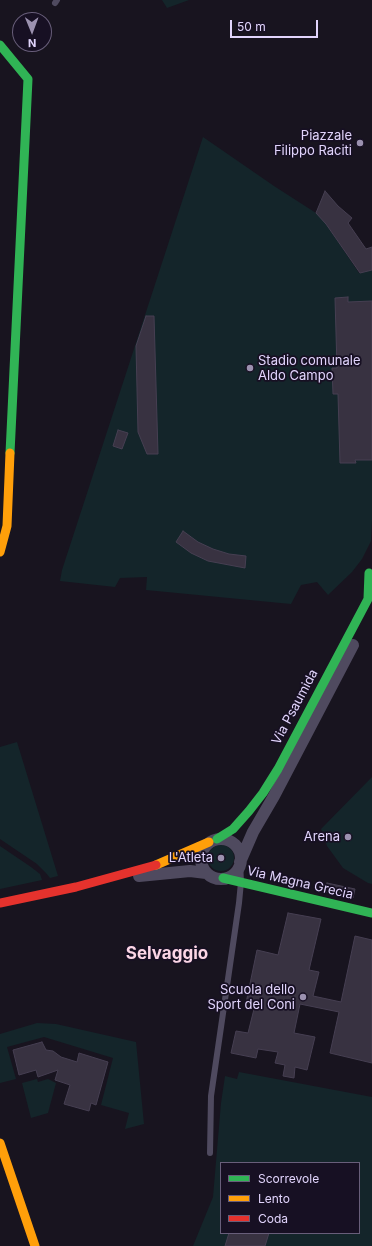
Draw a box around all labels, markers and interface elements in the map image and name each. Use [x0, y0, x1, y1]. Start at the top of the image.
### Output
north arrow [12, 12, 52, 52]
scale bar [232, 12, 320, 38]
text: 50 m [237, 19, 266, 34]
text: N [28, 36, 37, 50]
place label: Piazzale Filippo Raciti [274, 128, 352, 159]
marker: Piazzale Filippo Raciti [355, 138, 365, 148]
place label: Stadio comunale Aldo Campo [258, 353, 361, 384]
marker: Stadio comunale Aldo Campo [245, 363, 255, 373]
street label: Via Psaumida [269, 667, 321, 747]
place label: Arena [304, 829, 340, 845]
marker: Arena [343, 832, 353, 842]
place label: L'Atleta [169, 850, 213, 866]
marker: L'Atleta [216, 853, 226, 863]
street label: Via Magna Grecia [245, 863, 355, 903]
district label: Selvaggio [126, 944, 208, 964]
place label: Scuola dello Sport del Coni [207, 982, 295, 1013]
marker: Scuola dello Sport del Coni [298, 992, 308, 1002]
legend [220, 1162, 360, 1234]
text: Scorrevole [258, 1171, 319, 1186]
text: Lento [258, 1191, 290, 1206]
text: Coda [258, 1211, 288, 1226]

